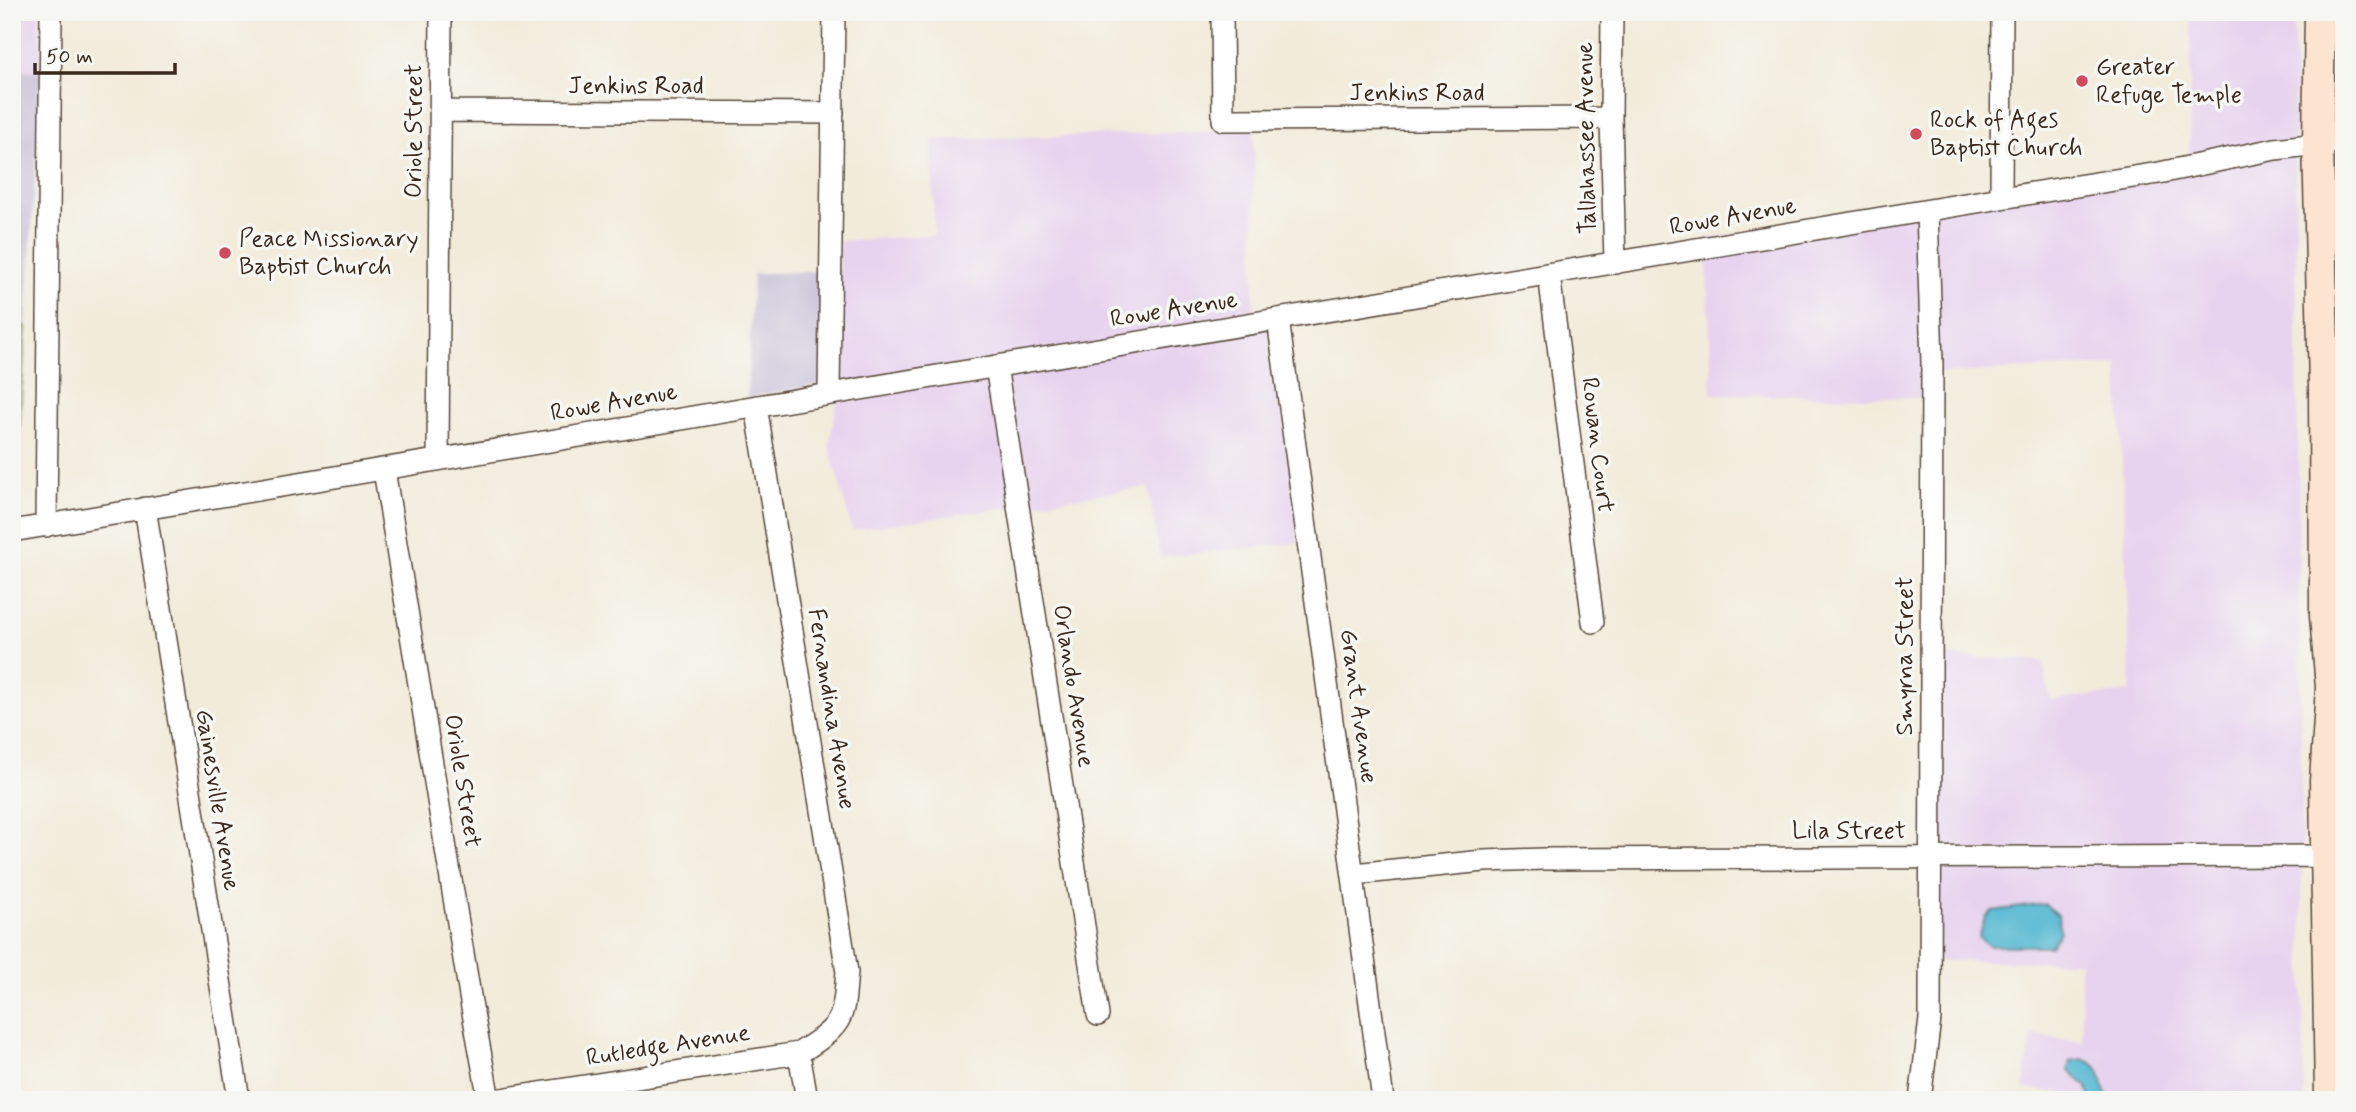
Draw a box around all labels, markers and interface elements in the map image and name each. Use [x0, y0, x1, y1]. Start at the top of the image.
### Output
scale bar [35, 32, 175, 76]
street label: Tallahassee Avenue [1570, 42, 1604, 234]
text: 50 m [46, 43, 93, 71]
place label: Greater Refuge Temple [2096, 52, 2242, 113]
street label: Oriole Street [399, 64, 430, 198]
street label: Jenkins Road [568, 71, 704, 102]
marker: Greater Refuge Temple [2074, 73, 2090, 89]
street label: Jenkins Road [1349, 78, 1485, 109]
place label: Rock of Ages Baptist Church [1930, 105, 2083, 164]
marker: Rock of Ages Baptist Church [1908, 126, 1924, 142]
street label: Rowe Avenue [1667, 191, 1799, 243]
place label: Peace Missionary Baptist Church [239, 224, 419, 283]
marker: Peace Missionary Baptist Church [217, 245, 233, 261]
street label: Rowe Avenue [1108, 285, 1240, 335]
street label: Rowan Court [1573, 376, 1621, 514]
street label: Rowe Avenue [548, 377, 680, 429]
street label: Smyrna Street [1890, 577, 1921, 736]
street label: Orlando Avenue [1045, 602, 1101, 770]
street label: Fernandina Avenue [800, 606, 862, 812]
street label: Grant Avenue [1332, 627, 1384, 785]
street label: Gainesville Avenue [187, 707, 247, 893]
street label: Oriole Street [436, 712, 488, 850]
street label: Lila Street [1792, 816, 1906, 847]
street label: Rutledge Avenue [584, 1018, 753, 1077]

